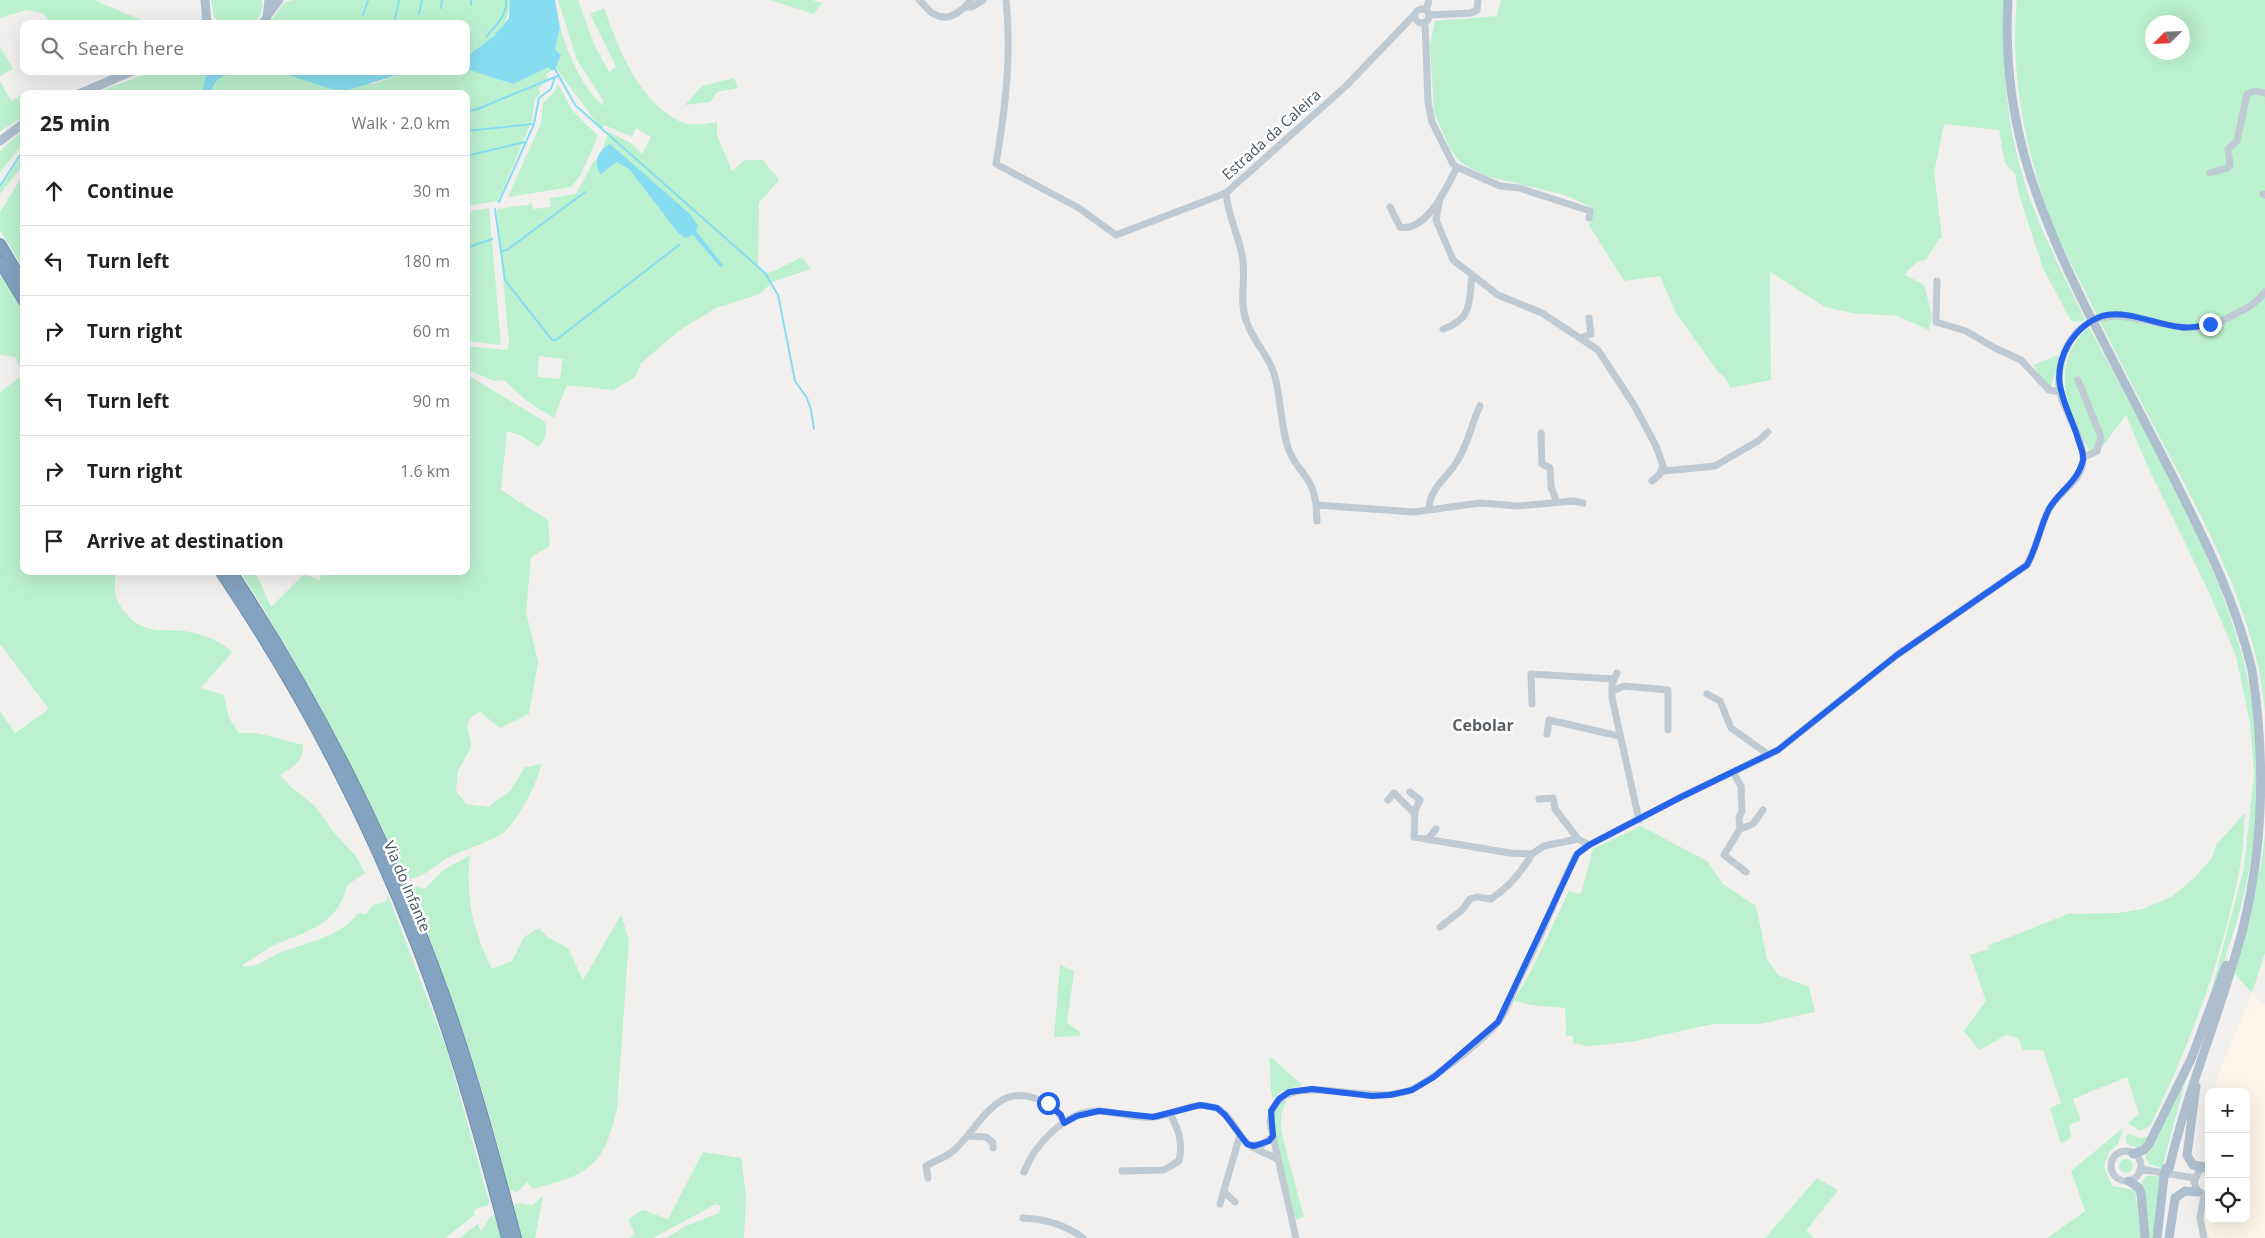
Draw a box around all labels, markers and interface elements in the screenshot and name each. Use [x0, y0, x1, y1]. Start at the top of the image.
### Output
north arrow [2145, 15, 2190, 60]
search box [20, 20, 470, 75]
icon: search [38, 34, 66, 62]
text: Search here [78, 35, 184, 61]
street label: Estrada da Caleira [1217, 84, 1325, 184]
text: 25 min [40, 109, 110, 137]
text: Walk · 2.0 km [352, 112, 450, 134]
icon: ahead [40, 177, 68, 205]
text: Continue [87, 178, 174, 204]
text: 30 m [413, 180, 450, 202]
icon: left [40, 247, 68, 275]
text: Turn left [87, 248, 169, 274]
text: 180 m [404, 250, 450, 272]
route end [2199, 313, 2222, 336]
icon: right [40, 317, 68, 345]
text: Turn right [87, 318, 182, 344]
text: 60 m [413, 320, 450, 342]
icon: left [40, 387, 68, 415]
text: Turn left [87, 388, 169, 414]
text: 90 m [413, 390, 450, 412]
icon: right [40, 457, 68, 485]
text: Turn right [87, 458, 182, 484]
text: 1.6 km [400, 460, 450, 482]
icon: arrive [40, 527, 68, 555]
text: Arrive at destination [87, 528, 284, 554]
district label: Cebolar [1452, 714, 1514, 736]
street label: Via do Infante [380, 838, 436, 934]
map controls [2205, 1088, 2250, 1223]
button: + [2205, 1088, 2250, 1133]
route start [1037, 1092, 1060, 1115]
button: − [2205, 1133, 2250, 1178]
button: locate [2205, 1178, 2250, 1223]

